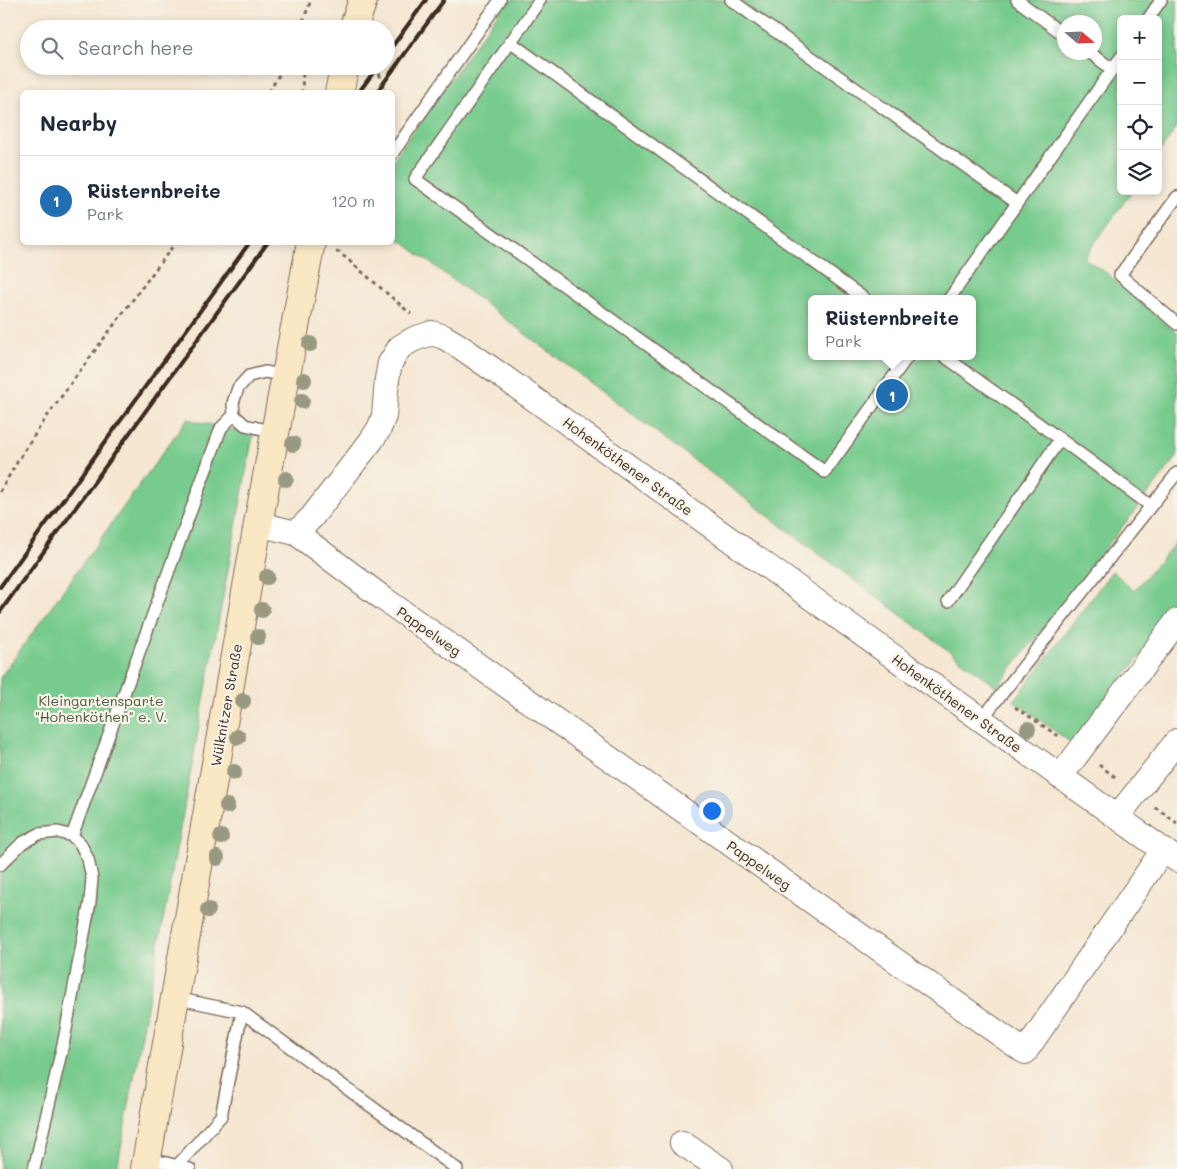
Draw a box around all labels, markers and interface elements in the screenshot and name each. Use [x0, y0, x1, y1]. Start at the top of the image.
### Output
north arrow [1057, 15, 1102, 60]
map controls [1117, 15, 1162, 195]
button: + [1117, 15, 1162, 60]
search box [20, 20, 395, 75]
icon: search [38, 34, 66, 62]
text: Search here [78, 35, 194, 60]
button: − [1117, 60, 1162, 105]
button: locate [1117, 105, 1162, 150]
text: Nearby [40, 109, 117, 136]
button: layers [1117, 150, 1162, 195]
text: Rüsternbreite [87, 178, 221, 203]
text: 1 [52, 190, 60, 211]
text: 120 m [331, 190, 375, 211]
text: Park [87, 203, 123, 224]
popup [808, 295, 976, 360]
text: Rüsternbreite [825, 305, 959, 330]
text: Park [825, 330, 861, 351]
pin: 1 [876, 376, 908, 414]
street label: Hohenköthener Straße [559, 412, 697, 520]
street label: Pappelweg [393, 602, 465, 660]
street label: Wülknitzer Straße [206, 642, 246, 768]
street label: Hohenköthener Straße [888, 649, 1026, 757]
park label: Kleingartensparte "Hohenköthen" e. V. [35, 691, 167, 726]
your location [699, 798, 725, 824]
street label: Pappelweg [723, 836, 795, 894]

